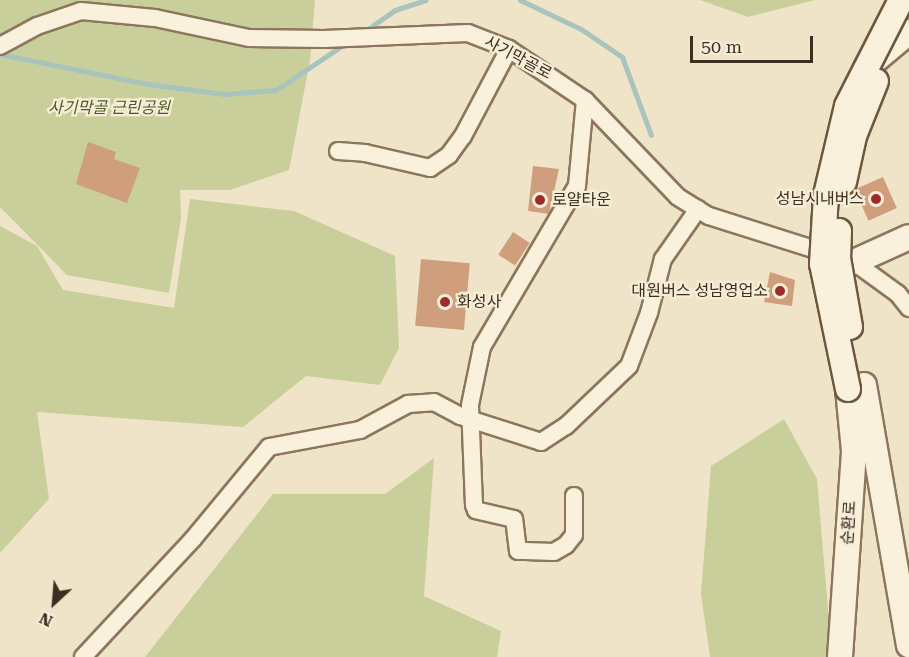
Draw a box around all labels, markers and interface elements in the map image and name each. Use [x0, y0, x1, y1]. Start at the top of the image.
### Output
scale bar [693, 24, 816, 62]
street label: 사기막골로 [481, 32, 555, 84]
text: 50 m [701, 36, 742, 57]
park label: 사기막골 근린공원 [48, 98, 170, 118]
place label: 성남시내버스 [776, 189, 864, 209]
place label: 로얄타운 [552, 190, 611, 210]
marker: 성남시내버스 [869, 192, 883, 206]
marker: 로얄타운 [533, 193, 547, 207]
place label: 대원버스 성남영업소 [631, 281, 768, 301]
marker: 대원버스 성남영업소 [773, 284, 787, 298]
place label: 화성사 [457, 292, 501, 312]
marker: 화성사 [438, 295, 452, 309]
street label: 순환로 [838, 500, 860, 546]
north arrow [24, 573, 84, 633]
text: N [36, 608, 56, 631]

